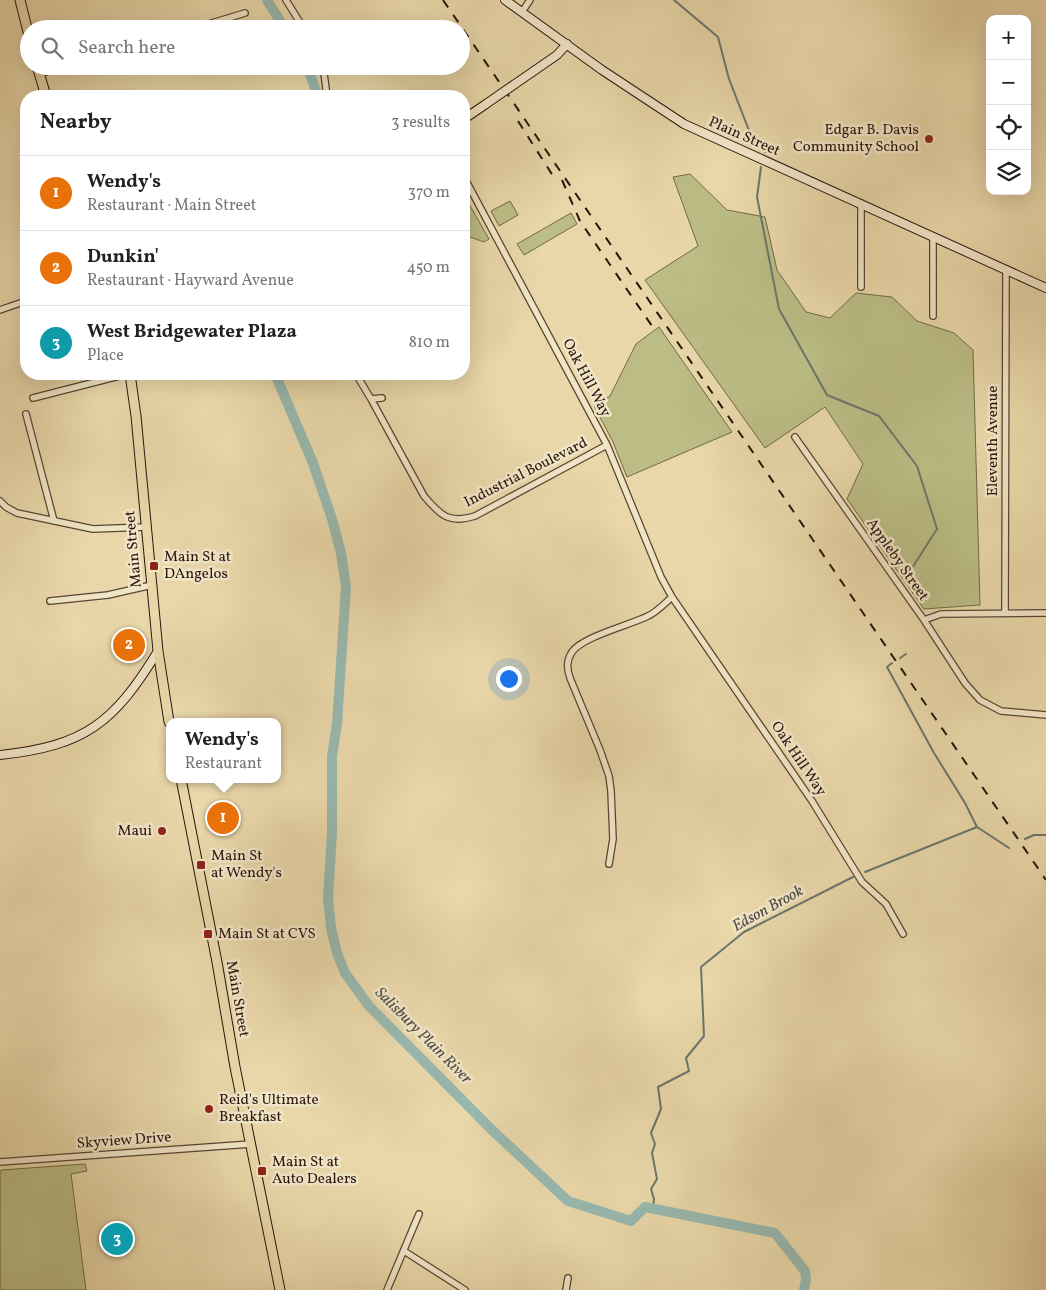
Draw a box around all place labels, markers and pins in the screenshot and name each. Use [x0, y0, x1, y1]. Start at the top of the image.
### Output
place label: Edgar B. Davis Community School [793, 120, 919, 158]
marker: Edgar B. Davis Community School [923, 133, 935, 145]
place label: Main St at DAngelos [164, 547, 231, 585]
marker: Main St at DAngelos [148, 560, 160, 572]
pin: 2 [113, 626, 145, 664]
pin: 1 [207, 799, 239, 837]
place label: Maui [118, 821, 152, 842]
marker: Maui [156, 825, 168, 837]
place label: Main St at Wendy's [211, 846, 282, 884]
marker: Main St at Wendy's [195, 859, 207, 871]
place label: Main St at CVS [218, 924, 316, 945]
marker: Main St at CVS [202, 928, 214, 940]
place label: Reid's Ultimate Breakfast [219, 1090, 319, 1128]
marker: Reid's Ultimate Breakfast [203, 1103, 215, 1115]
place label: Main St at Auto Dealers [272, 1152, 357, 1190]
marker: Main St at Auto Dealers [256, 1165, 268, 1177]
pin: 3 [101, 1220, 133, 1258]

